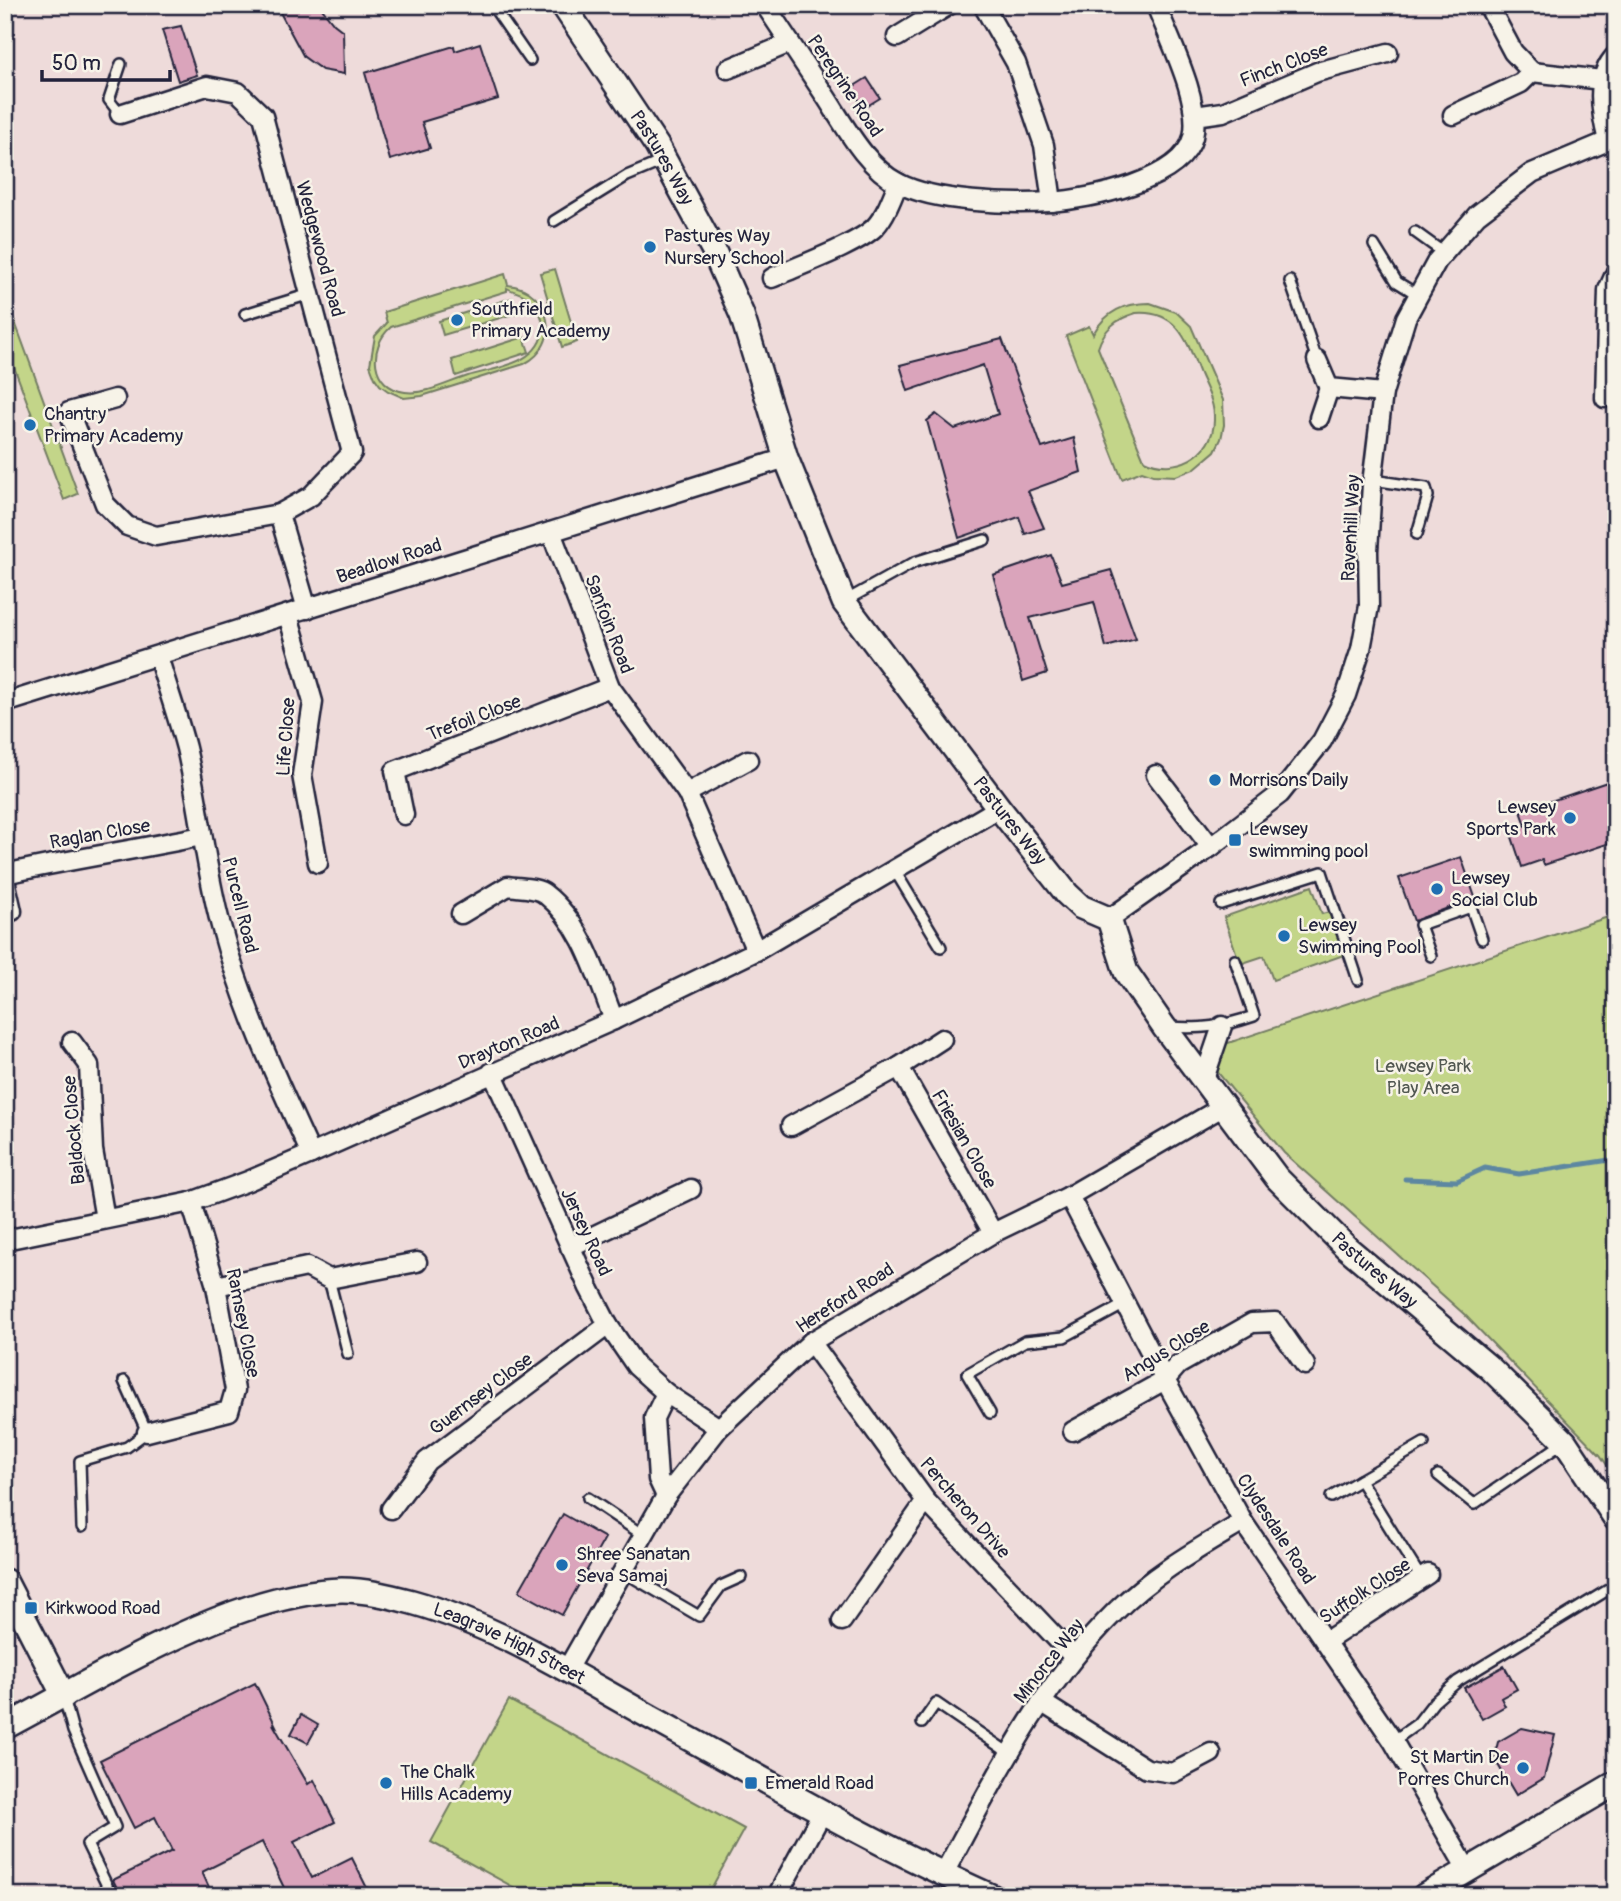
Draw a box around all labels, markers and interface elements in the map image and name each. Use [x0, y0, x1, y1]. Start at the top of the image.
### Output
street label: Peregrine Road [802, 30, 888, 142]
street label: Finch Close [1237, 37, 1332, 93]
scale bar [42, 38, 170, 82]
text: 50 m [52, 50, 101, 77]
street label: Pastures Way [625, 106, 699, 209]
street label: Wedgewood Road [290, 178, 350, 320]
place label: Pastures Way Nursery School [664, 224, 785, 270]
marker: Pastures Way Nursery School [642, 239, 658, 255]
place label: Southfield Primary Academy [471, 297, 610, 343]
marker: Southfield Primary Academy [449, 312, 465, 328]
place label: Chantry Primary Academy [44, 402, 183, 448]
marker: Chantry Primary Academy [22, 417, 38, 433]
street label: Ravenhill Way [1336, 474, 1366, 582]
street label: Beadlow Road [333, 533, 445, 589]
street label: Sanfoin Road [579, 571, 639, 677]
street label: Trefoil Close [424, 689, 525, 747]
street label: Life Close [271, 696, 301, 777]
place label: Morrisons Daily [1229, 768, 1348, 792]
street label: Pastures Way [968, 772, 1052, 870]
marker: Morrisons Daily [1207, 772, 1223, 788]
place label: Lewsey Sports Park [1465, 795, 1556, 841]
marker: Lewsey Sports Park [1562, 810, 1578, 826]
street label: Raglan Close [48, 813, 153, 855]
place label: Lewsey swimming pool [1249, 817, 1369, 863]
marker: Lewsey swimming pool [1227, 832, 1243, 848]
street label: Purcell Road [216, 854, 264, 956]
place label: Lewsey Social Club [1451, 866, 1538, 912]
marker: Lewsey Social Club [1429, 881, 1445, 897]
place label: Lewsey Swimming Pool [1298, 913, 1422, 959]
marker: Lewsey Swimming Pool [1276, 928, 1292, 944]
street label: Drayton Road [455, 1011, 563, 1075]
park label: Lewsey Park Play Area [1375, 1054, 1471, 1100]
street label: Baldock Close [57, 1074, 91, 1185]
street label: Friesian Close [926, 1085, 1002, 1193]
street label: Jersey Road [555, 1184, 617, 1280]
street label: Pastures Way [1326, 1227, 1422, 1314]
street label: Hereford Road [791, 1257, 899, 1339]
street label: Ramsey Close [221, 1266, 265, 1380]
street label: Angus Close [1118, 1314, 1215, 1387]
street label: Guernsey Close [425, 1347, 538, 1441]
street label: Percheron Drive [914, 1452, 1016, 1564]
street label: Clydesdale Road [1231, 1469, 1321, 1589]
place label: Shree Sanatan Seva Samaj [576, 1542, 690, 1588]
street label: Suffolk Close [1315, 1552, 1416, 1629]
marker: Shree Sanatan Seva Samaj [554, 1557, 570, 1573]
place label: Kirkwood Road [45, 1596, 161, 1620]
street label: Leagrave High Street [430, 1597, 590, 1690]
marker: Kirkwood Road [23, 1600, 39, 1616]
street label: Minorca Way [1009, 1614, 1089, 1708]
place label: St Martin De Porres Church [1398, 1745, 1510, 1791]
place label: The Chalk Hills Academy [400, 1760, 512, 1806]
marker: St Martin De Porres Church [1515, 1760, 1531, 1776]
place label: Emerald Road [765, 1771, 874, 1795]
marker: The Chalk Hills Academy [378, 1775, 394, 1791]
marker: Emerald Road [743, 1775, 759, 1791]

